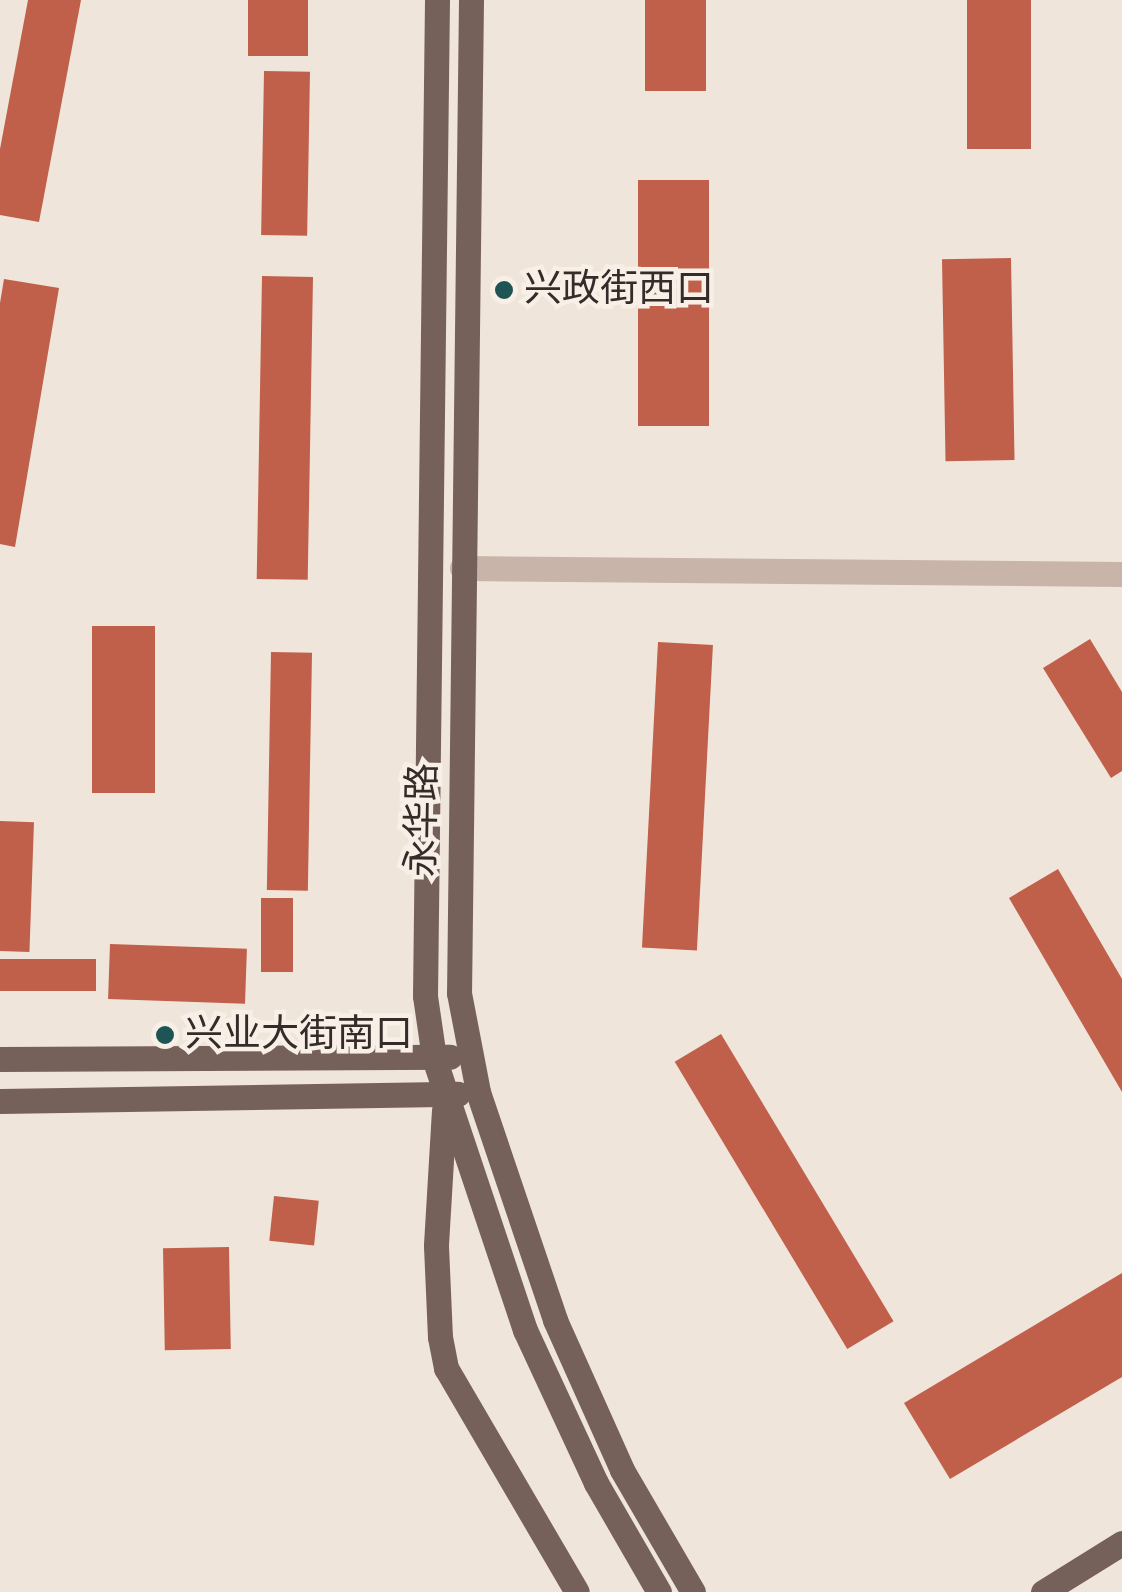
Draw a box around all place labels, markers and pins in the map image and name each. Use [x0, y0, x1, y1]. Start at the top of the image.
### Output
place label: 兴政街西口 [524, 267, 714, 313]
marker: 兴政街西口 [493, 279, 515, 301]
place label: 兴业大街南口 [185, 1012, 413, 1058]
marker: 兴业大街南口 [154, 1024, 176, 1046]

